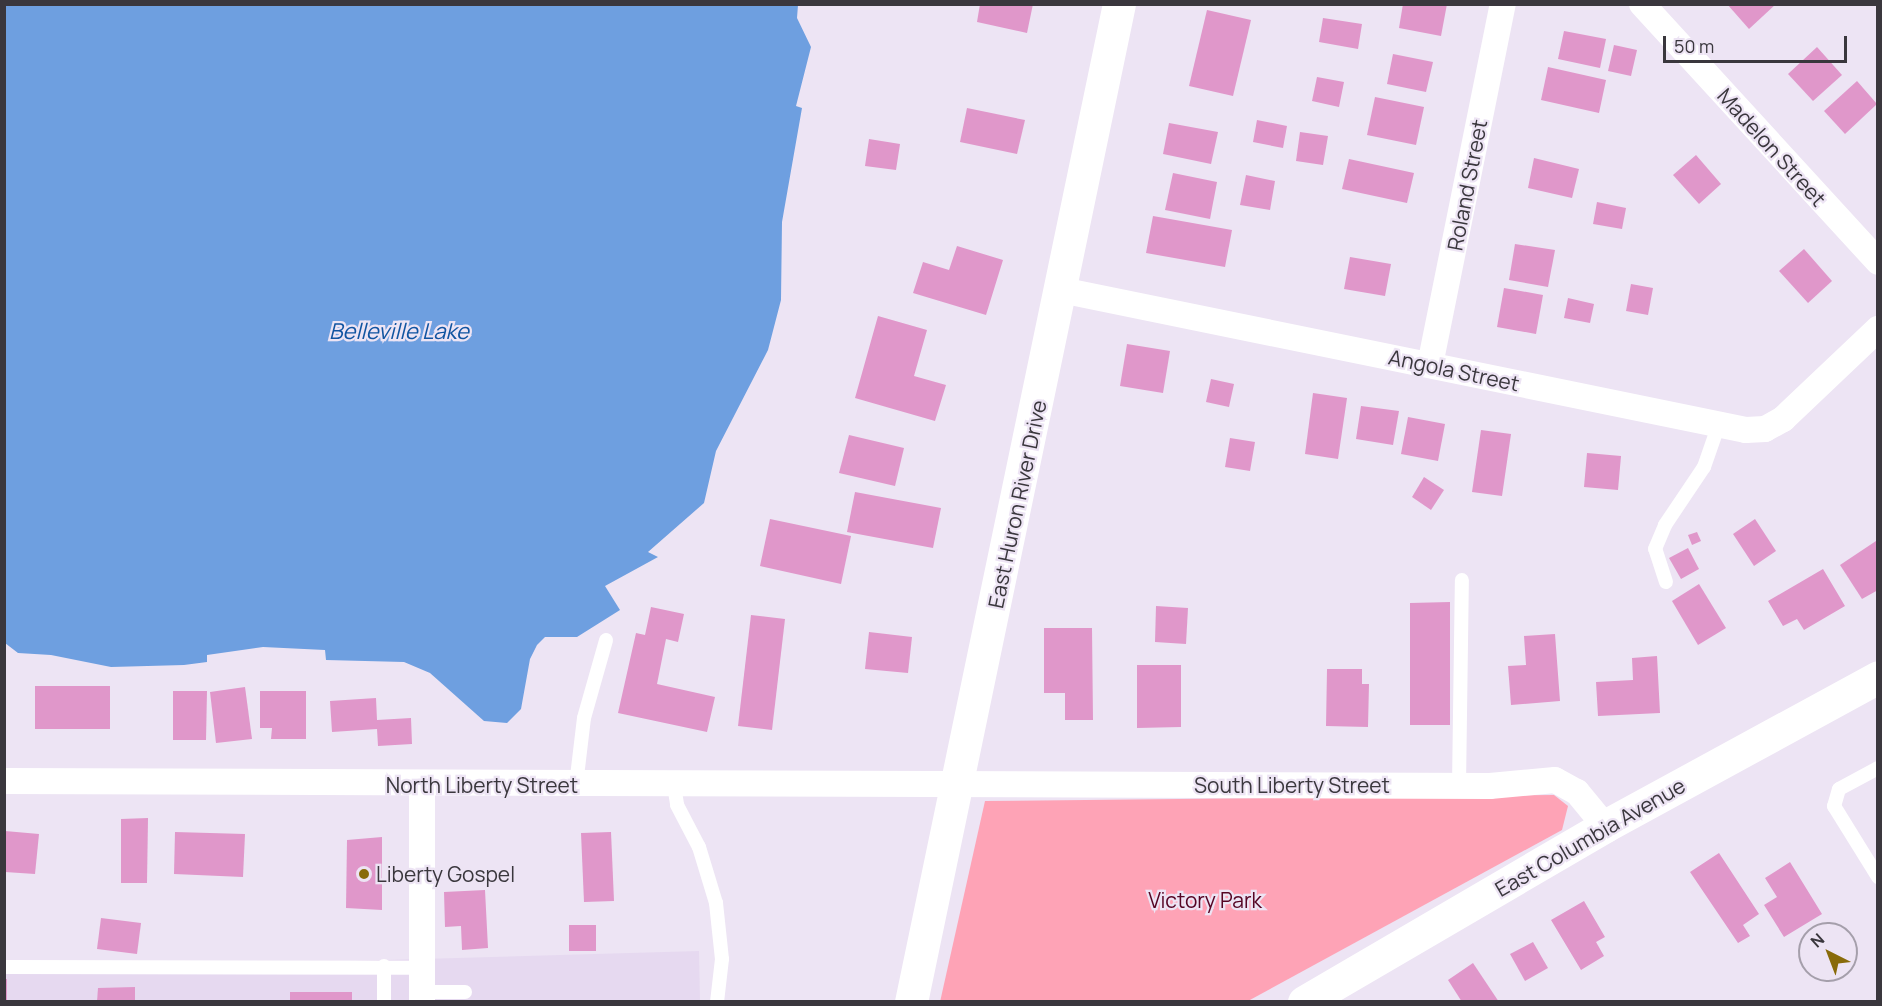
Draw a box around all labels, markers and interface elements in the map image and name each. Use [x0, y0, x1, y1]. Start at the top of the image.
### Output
scale bar [1666, 24, 1850, 62]
text: 50 m [1674, 34, 1714, 58]
street label: Madelon Street [1713, 83, 1831, 211]
street label: Roland Street [1442, 117, 1492, 253]
water label: Belleville Lake [329, 319, 469, 345]
street label: Angola Street [1386, 344, 1522, 396]
street label: East Huron River Drive [983, 398, 1051, 610]
street label: North Liberty Street [386, 772, 578, 798]
street label: South Liberty Street [1194, 772, 1390, 798]
street label: East Columbia Avenue [1491, 772, 1689, 902]
place label: Liberty Gospel [376, 861, 515, 887]
marker: Liberty Gospel [357, 867, 371, 881]
park label: Victory Park [1148, 887, 1262, 913]
north arrow [1798, 922, 1858, 982]
text: N [1806, 928, 1829, 952]

